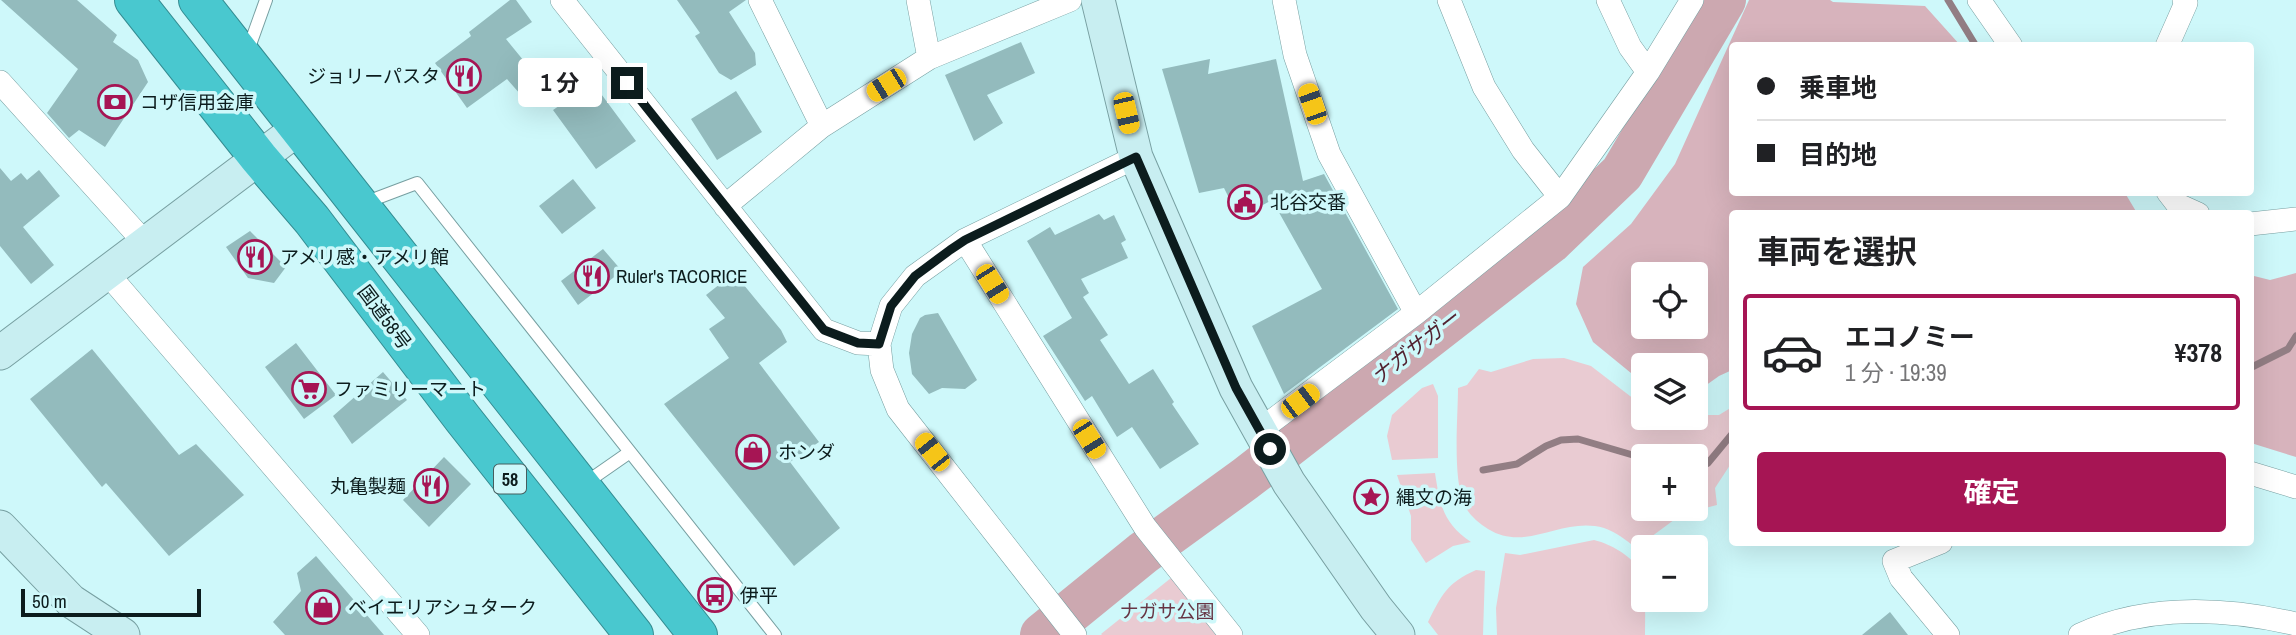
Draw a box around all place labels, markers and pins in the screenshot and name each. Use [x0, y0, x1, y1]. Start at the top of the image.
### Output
restaurant icon: ジョリーパスタ [445, 57, 483, 95]
place label: ジョリーパスタ [307, 63, 440, 89]
bank icon: コザ信用金庫 [96, 83, 134, 121]
place label: コザ信用金庫 [140, 89, 254, 115]
public building icon: 北谷交番 [1226, 183, 1264, 221]
place label: 北谷交番 [1270, 189, 1346, 215]
restaurant icon: アメリ感・アメリ館 [236, 238, 274, 276]
place label: アメリ感・アメリ館 [280, 244, 449, 270]
restaurant icon: Ruler's TACORICE [573, 257, 611, 295]
place label: Ruler's TACORICE [616, 263, 747, 289]
supermarket icon: ファミリーマート [290, 370, 328, 408]
place label: ファミリーマート [334, 376, 486, 402]
shop icon: ホンダ [734, 433, 772, 471]
place label: ホンダ [778, 439, 835, 465]
restaurant icon: 丸亀製麺 [412, 467, 450, 505]
place label: 丸亀製麺 [330, 473, 406, 499]
place icon: 縄文の海 [1352, 478, 1390, 516]
place label: 縄文の海 [1396, 484, 1472, 510]
bus stop icon: 伊平 [696, 576, 734, 614]
place label: 伊平 [740, 582, 778, 608]
shop icon: ベイエリアシュターク [304, 588, 342, 626]
place label: ベイエリアシュターク [348, 594, 537, 620]

